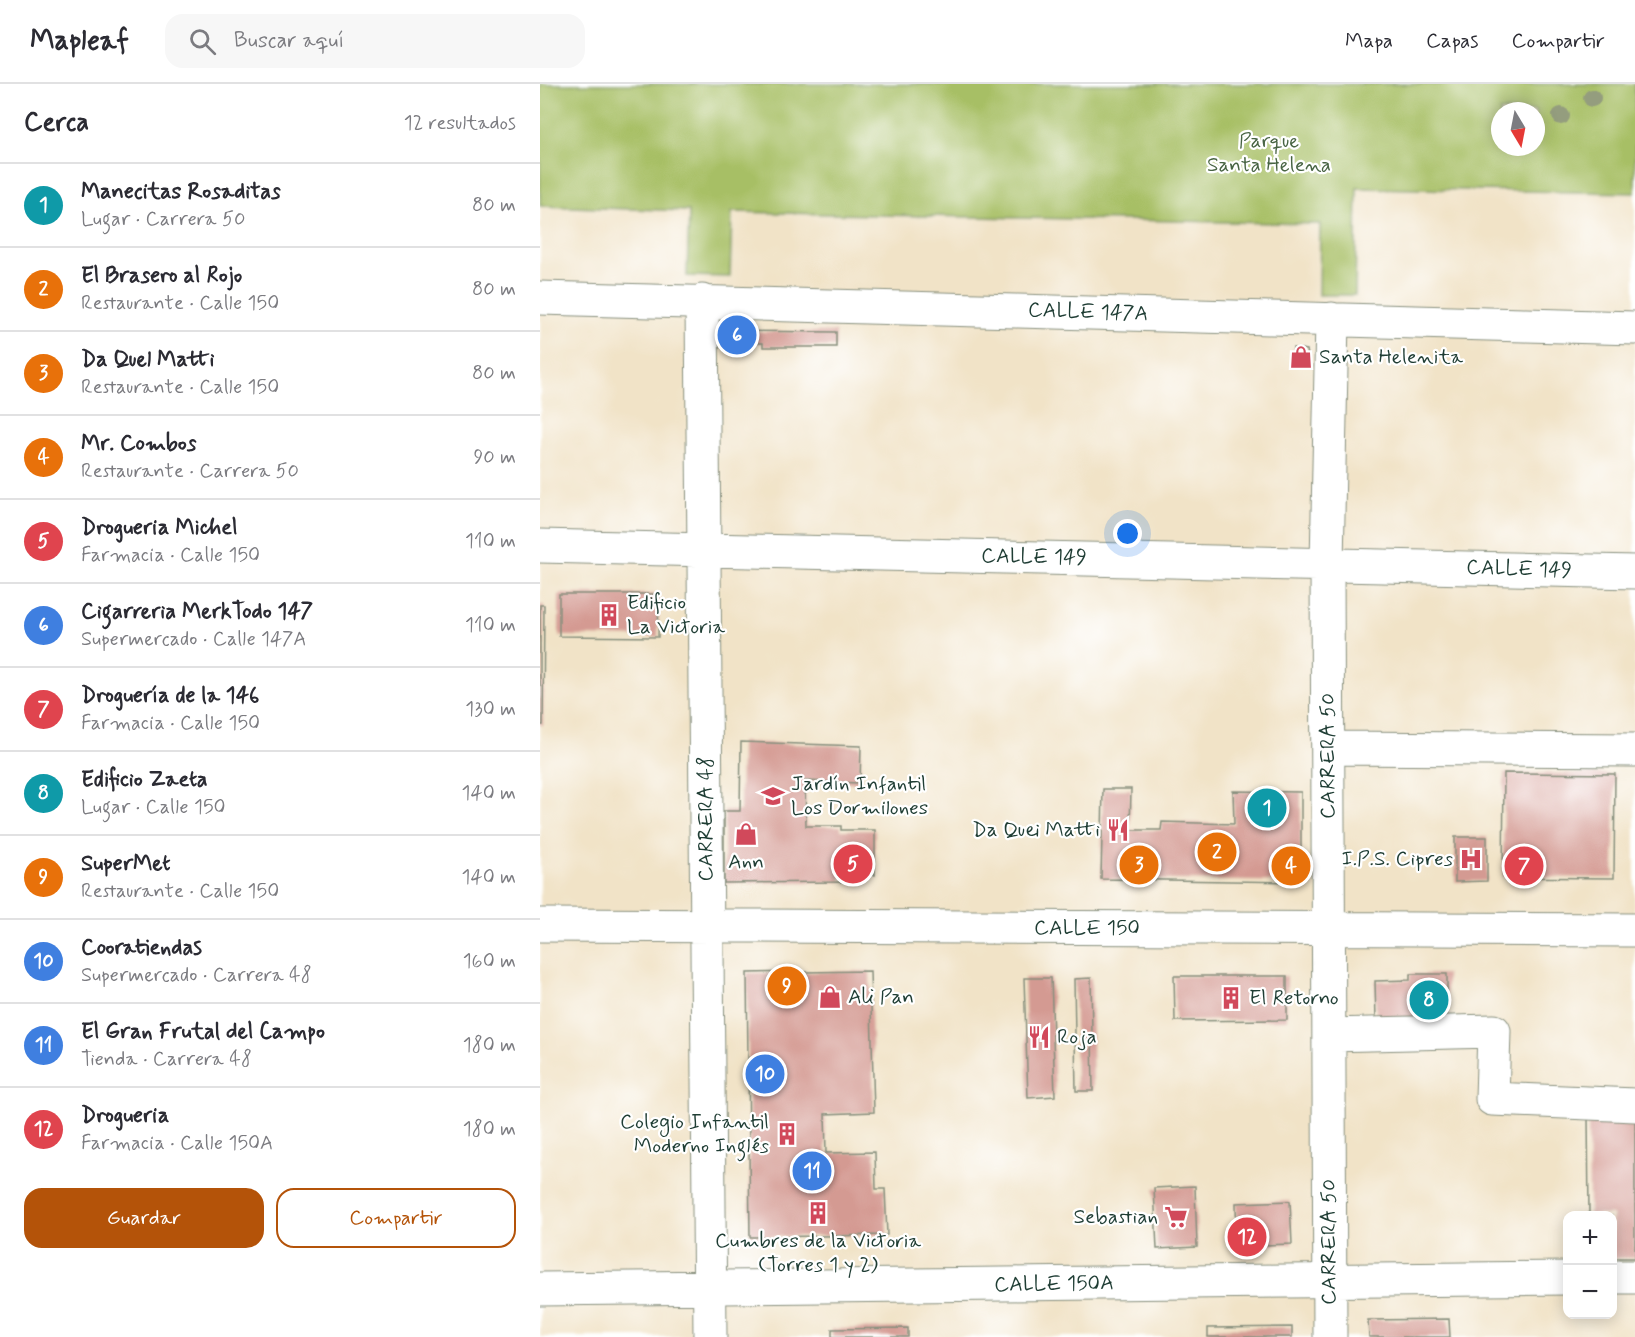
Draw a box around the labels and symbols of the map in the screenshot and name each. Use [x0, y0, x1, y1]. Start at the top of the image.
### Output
north arrow [1491, 102, 1545, 156]
park label: Parque Santa Helena [1207, 127, 1331, 179]
street label: CALLE 147A [1027, 296, 1149, 328]
pin: 6 [718, 312, 756, 358]
place label: Santa Helenita [1319, 343, 1463, 371]
shop icon: Santa Helenita [1288, 344, 1314, 370]
your location [1113, 519, 1142, 548]
street label: CALLE 149 [981, 542, 1087, 572]
street label: CALLE 149 [1466, 553, 1572, 585]
place label: Edificio La Victoria [627, 589, 725, 641]
building icon: Edificio La Victoria [596, 602, 622, 628]
street label: CARRERA 50 [1314, 693, 1342, 819]
street label: CARRERA 48 [692, 756, 720, 882]
place label: Jardín Infantil Los Dormilones [791, 770, 928, 822]
school or university icon: Jardín Infantil Los Dormilones [760, 783, 786, 809]
pin: 1 [1248, 786, 1286, 830]
place label: Da Quei Matti [972, 816, 1100, 844]
restaurant icon: Da Quei Matti [1105, 817, 1131, 843]
shop icon: Ann [733, 821, 759, 847]
pin: 2 [1198, 830, 1236, 874]
pin: 5 [834, 842, 872, 886]
pin: 3 [1120, 842, 1158, 888]
pin: 4 [1272, 844, 1311, 888]
pin: 7 [1504, 844, 1544, 888]
place label: I.P.S. Cipres [1342, 845, 1453, 873]
hospital icon: I.P.S. Cipres [1458, 846, 1484, 872]
place label: Ann [728, 848, 764, 876]
street label: CALLE 150 [1034, 914, 1140, 942]
pin: 9 [768, 964, 806, 1008]
pin: 8 [1410, 978, 1448, 1022]
place label: Ali Pan [848, 983, 914, 1011]
shop icon: Ali Pan [817, 984, 843, 1010]
place label: El Retorno [1249, 984, 1339, 1012]
building icon: El Retorno [1218, 985, 1244, 1011]
place label: Roja [1057, 1023, 1097, 1051]
restaurant icon: Roja [1026, 1024, 1052, 1050]
pin: 10 [746, 1052, 784, 1096]
place label: Colegio Infantil Moderno Inglés [620, 1108, 769, 1162]
building icon: Colegio Infantil Moderno Inglés [774, 1121, 800, 1147]
pin: 11 [792, 1148, 832, 1194]
street label: CARRERA 50 [1315, 1179, 1343, 1305]
building icon: Cumbres de la Victoria (Torres 1 y 2) [805, 1200, 831, 1226]
place label: Sebastian [1073, 1203, 1158, 1231]
supermarket icon: Sebastian [1163, 1204, 1189, 1230]
pin: 12 [1228, 1214, 1266, 1260]
place label: Cumbres de la Victoria (Torres 1 y 2) [715, 1227, 921, 1279]
street label: CALLE 150A [994, 1269, 1114, 1299]

